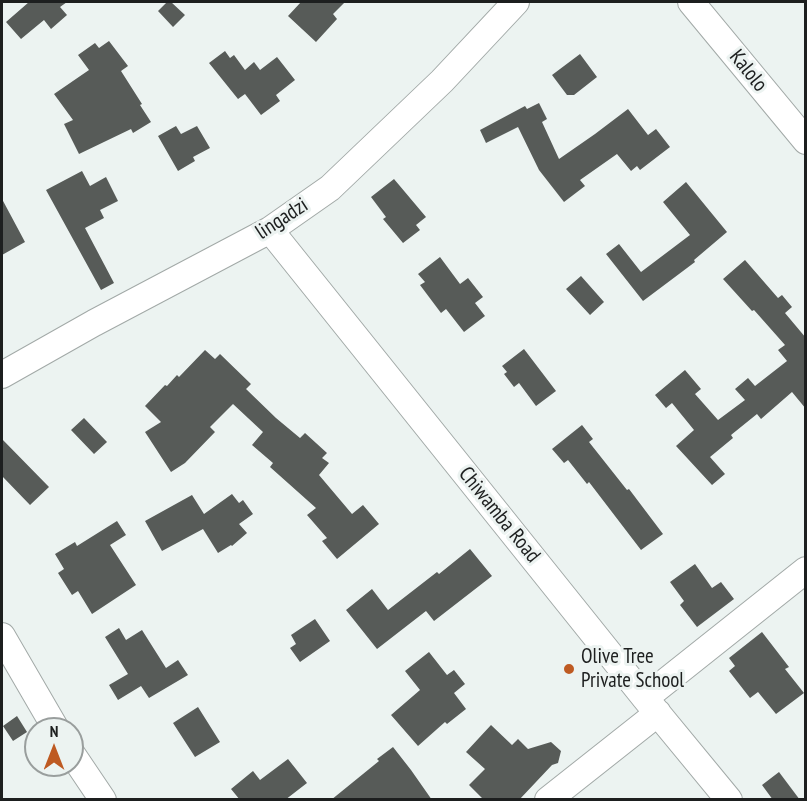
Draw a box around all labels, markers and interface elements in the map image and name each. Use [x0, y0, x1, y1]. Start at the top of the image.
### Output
street label: Kalolo [724, 45, 772, 97]
street label: lingadzi [251, 193, 313, 245]
street label: Chiwamba Road [453, 462, 545, 568]
place label: Olive Tree Private School [581, 644, 684, 694]
marker: Olive Tree Private School [562, 662, 576, 676]
north arrow [24, 717, 84, 777]
text: N [50, 721, 58, 741]

